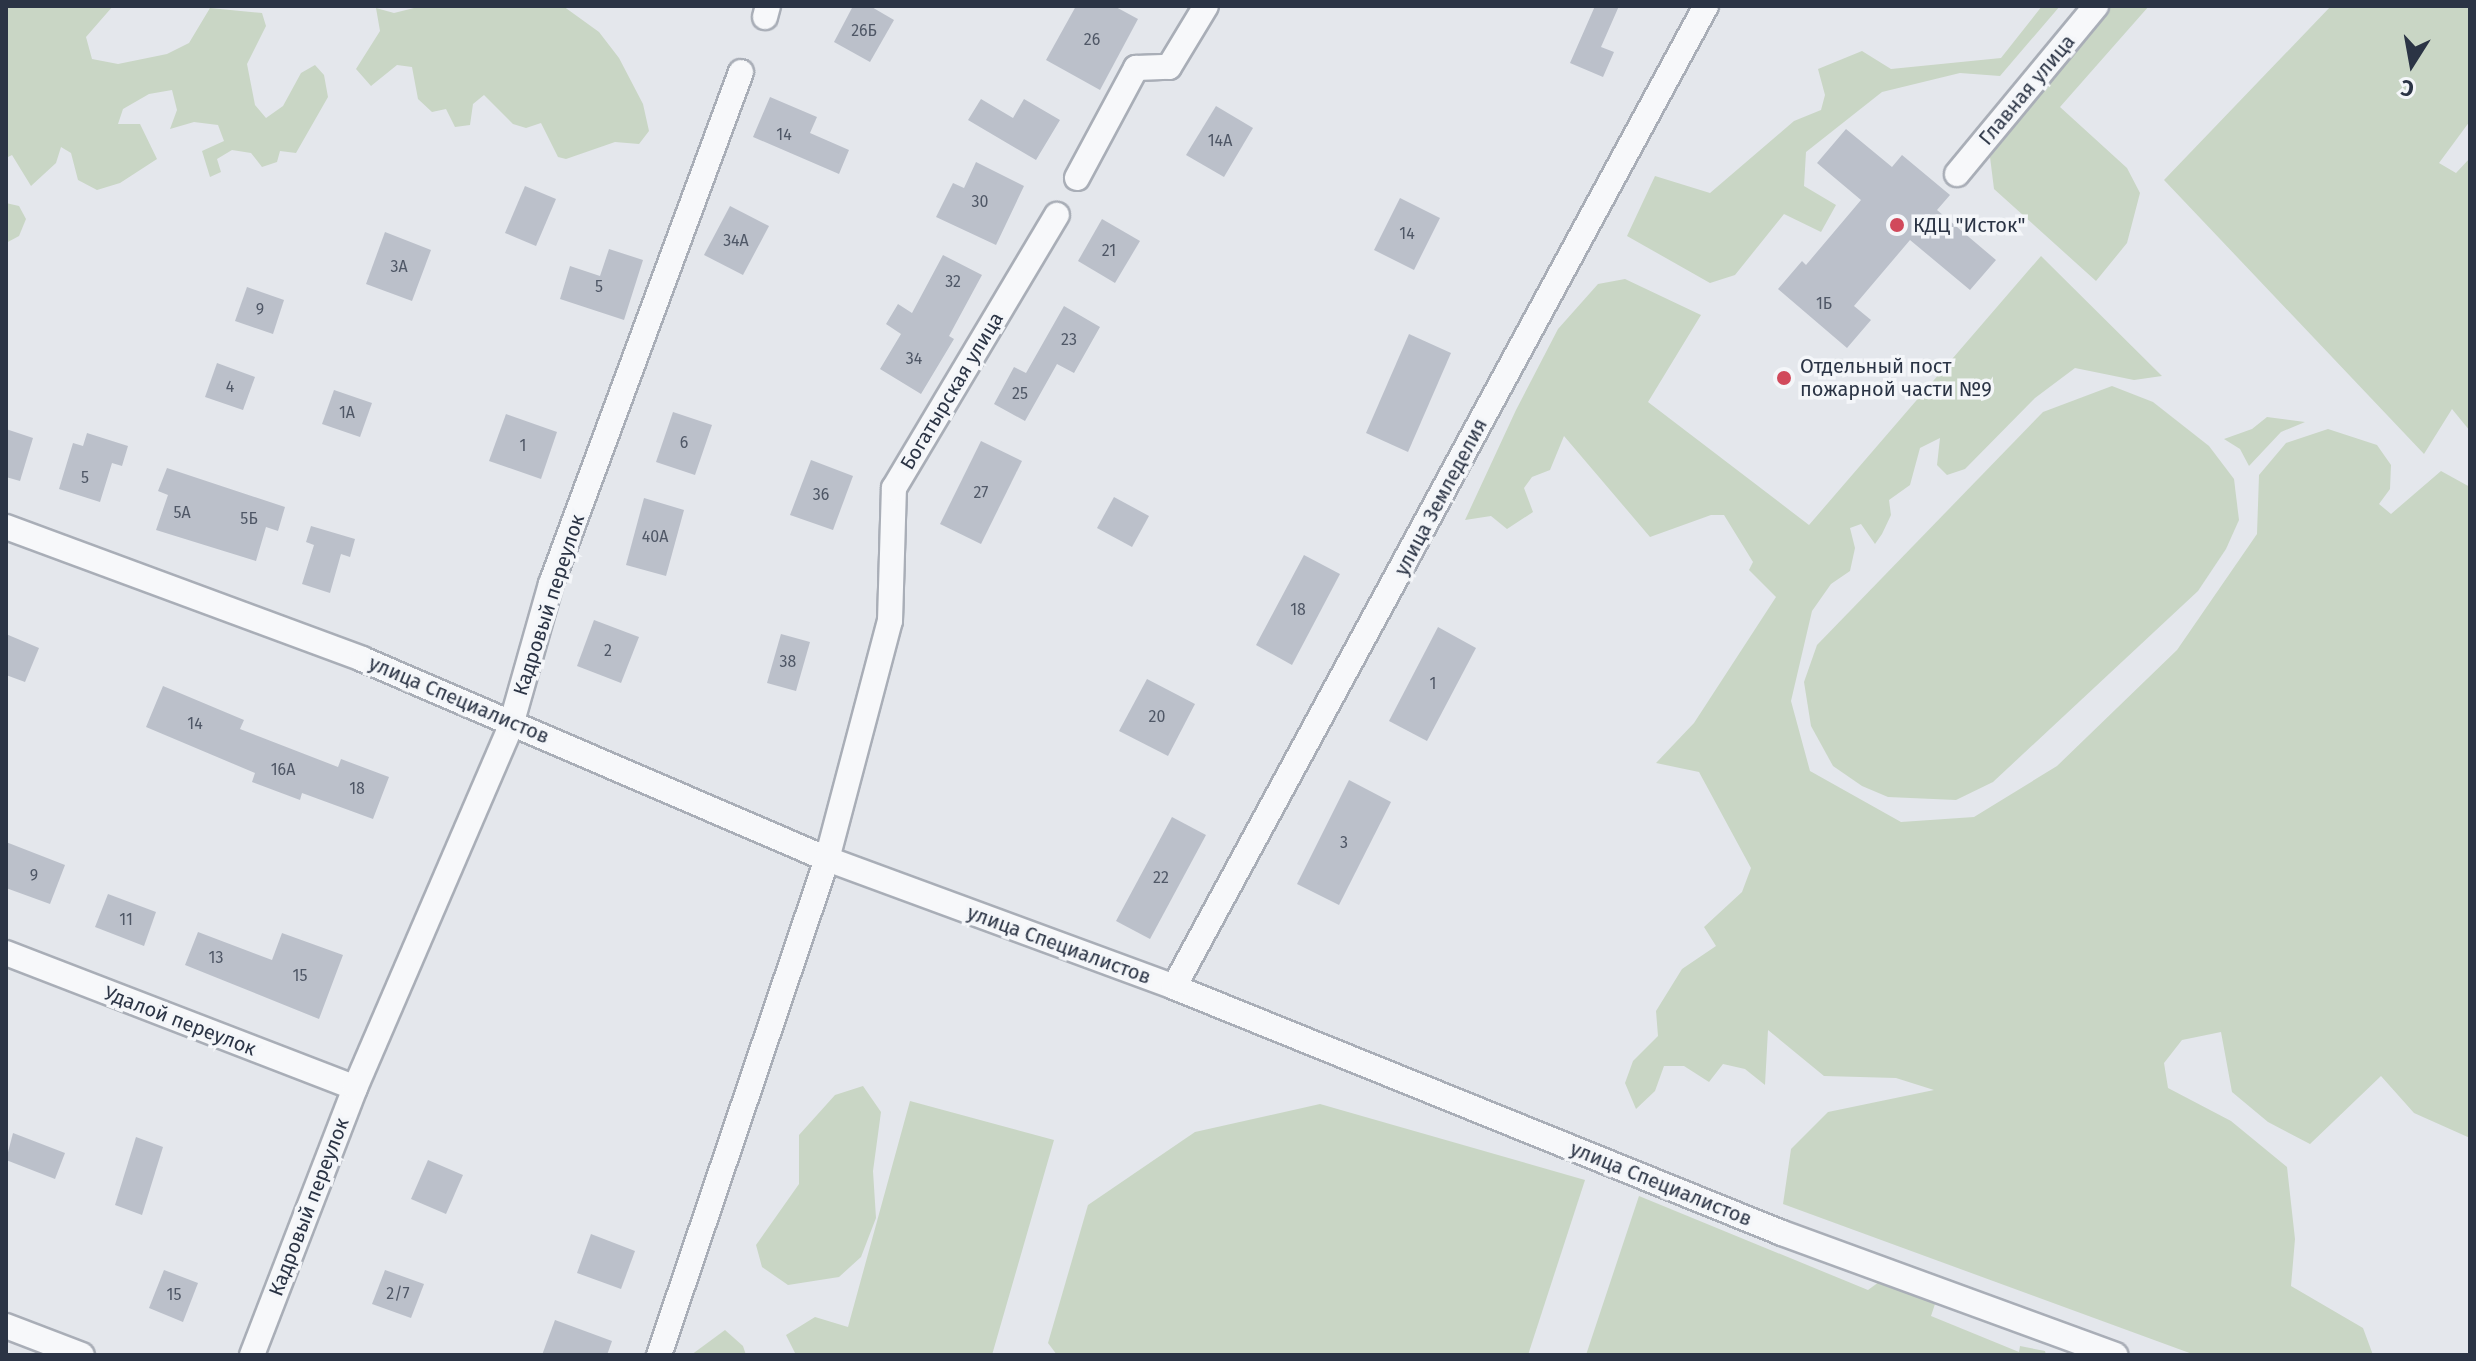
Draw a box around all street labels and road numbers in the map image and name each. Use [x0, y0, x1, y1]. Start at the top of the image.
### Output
street label: Главная улица [1974, 30, 2080, 150]
street label: Богатырская улица [895, 308, 1009, 474]
street label: улица Земледелия [1389, 414, 1493, 580]
street label: Кадровый переулок [508, 511, 590, 699]
street label: улица Специалистов [365, 651, 553, 749]
street label: улица Специалистов [964, 901, 1154, 989]
street label: Удалой переулок [101, 981, 259, 1061]
street label: Кадровый переулок [264, 1114, 354, 1300]
street label: улица Специалистов [1567, 1137, 1755, 1231]

